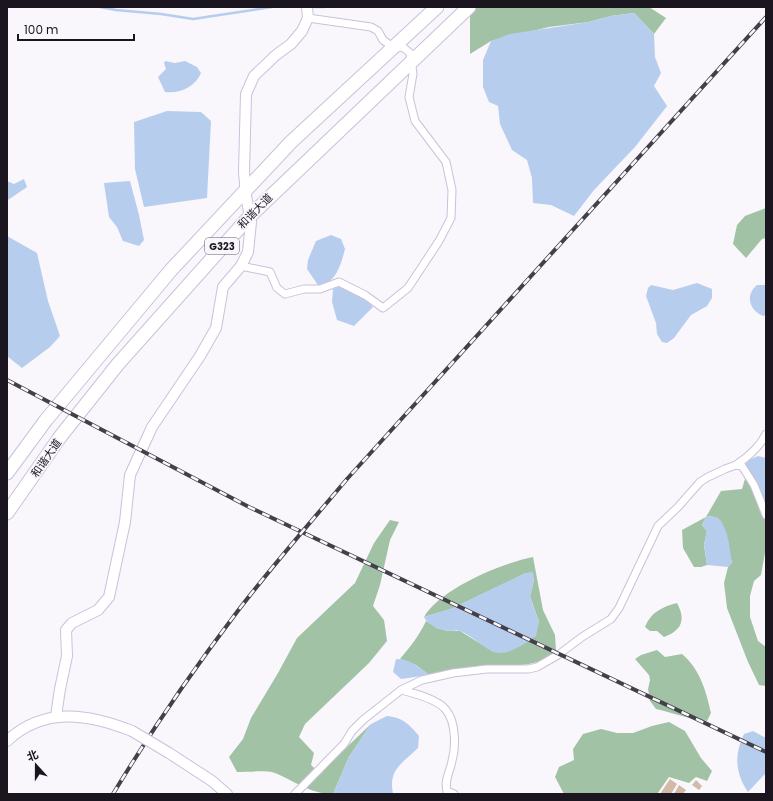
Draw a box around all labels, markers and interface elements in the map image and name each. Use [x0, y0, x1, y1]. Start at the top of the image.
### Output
scale bar [18, 16, 134, 42]
text: 100 m [24, 21, 58, 38]
street label: 和谐大道 [234, 190, 276, 232]
road number: G323 [205, 238, 239, 254]
street label: 和谐大道 [27, 435, 65, 481]
north arrow [16, 745, 56, 785]
text: 北 [24, 746, 40, 765]

